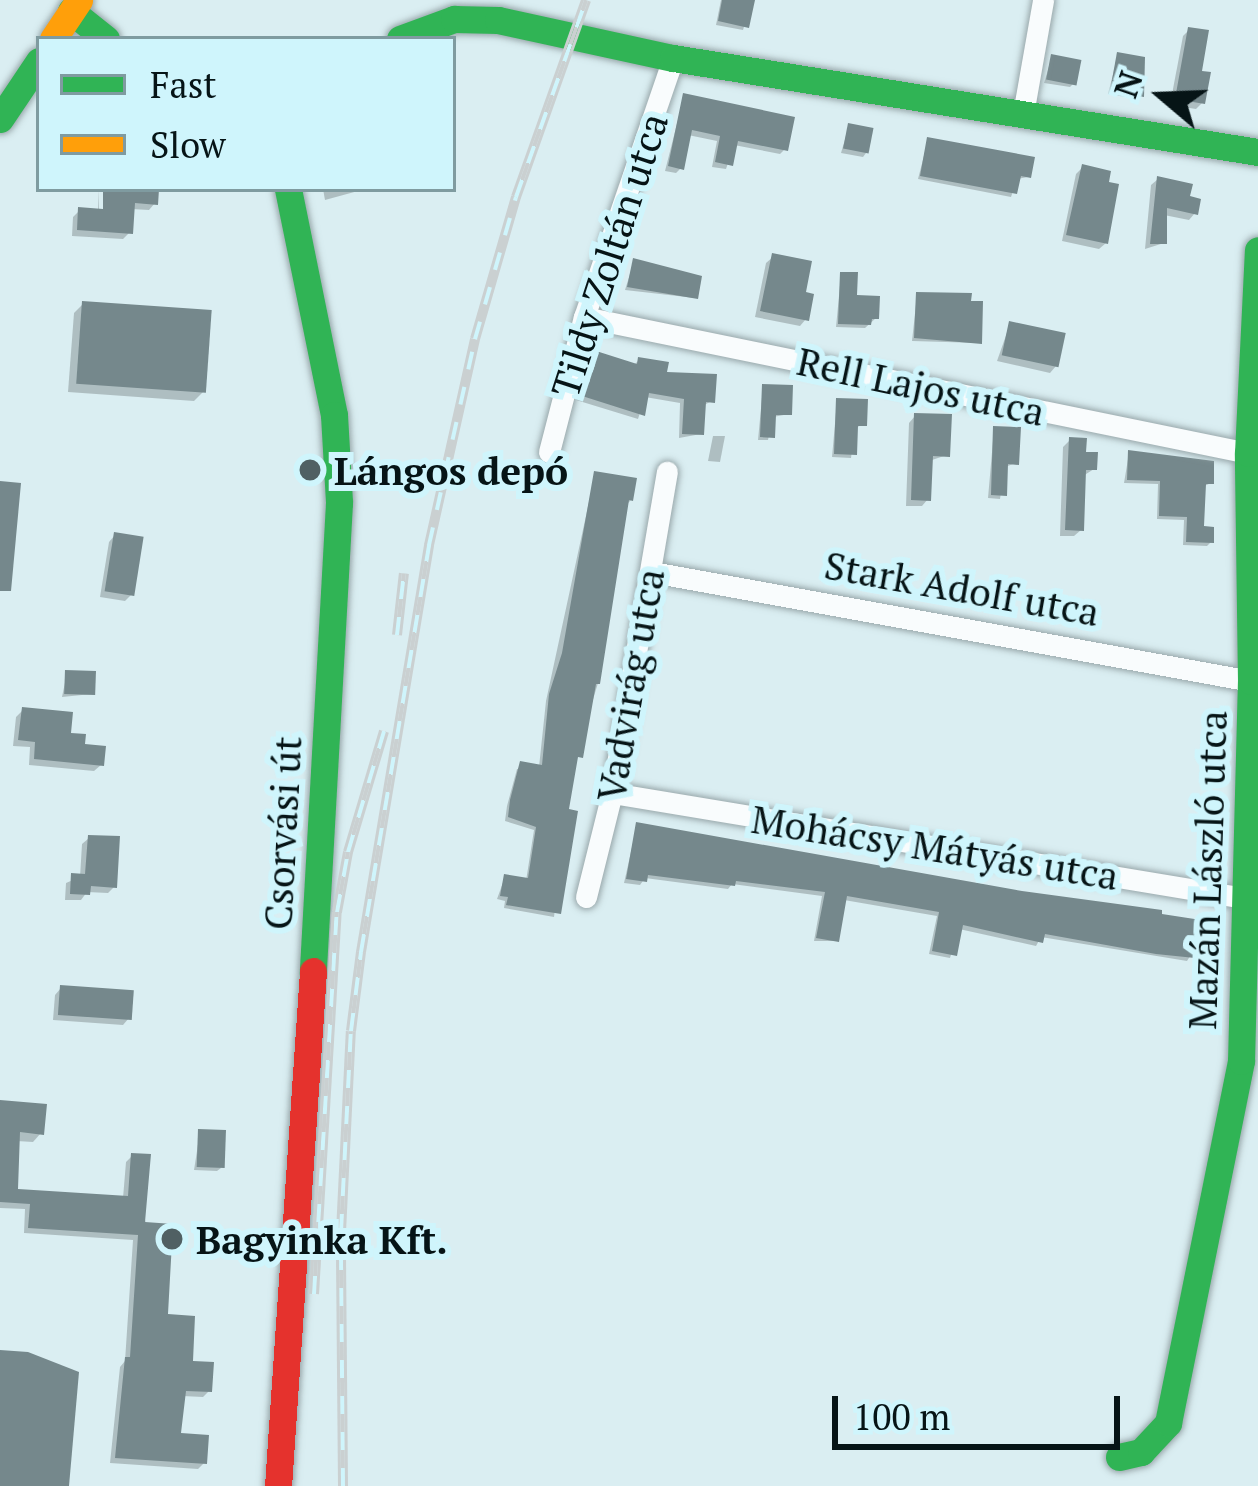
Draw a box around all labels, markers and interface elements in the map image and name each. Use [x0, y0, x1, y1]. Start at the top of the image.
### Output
legend [36, 36, 456, 192]
north arrow [1102, 36, 1222, 156]
text: Fast [150, 61, 217, 108]
text: N [1103, 65, 1152, 103]
street label: Tildy Zoltán utca [541, 107, 677, 403]
text: Slow [150, 121, 226, 168]
street label: Rell Lajos utca [793, 337, 1049, 435]
place label: Lángos depó [334, 447, 568, 493]
marker: Lángos depó [297, 457, 323, 483]
street label: Stark Adolf utca [821, 541, 1103, 635]
street label: Vadvirág utca [586, 565, 674, 805]
street label: Mazán László utca [1178, 710, 1236, 1030]
street label: Csorvási út [254, 735, 310, 931]
street label: Mohácsy Mátyás utca [748, 795, 1122, 899]
place label: Bagyinka Kft. [196, 1216, 448, 1262]
marker: Bagyinka Kft. [159, 1226, 185, 1252]
scale bar [838, 1372, 1126, 1446]
text: 100 m [853, 1393, 950, 1440]

